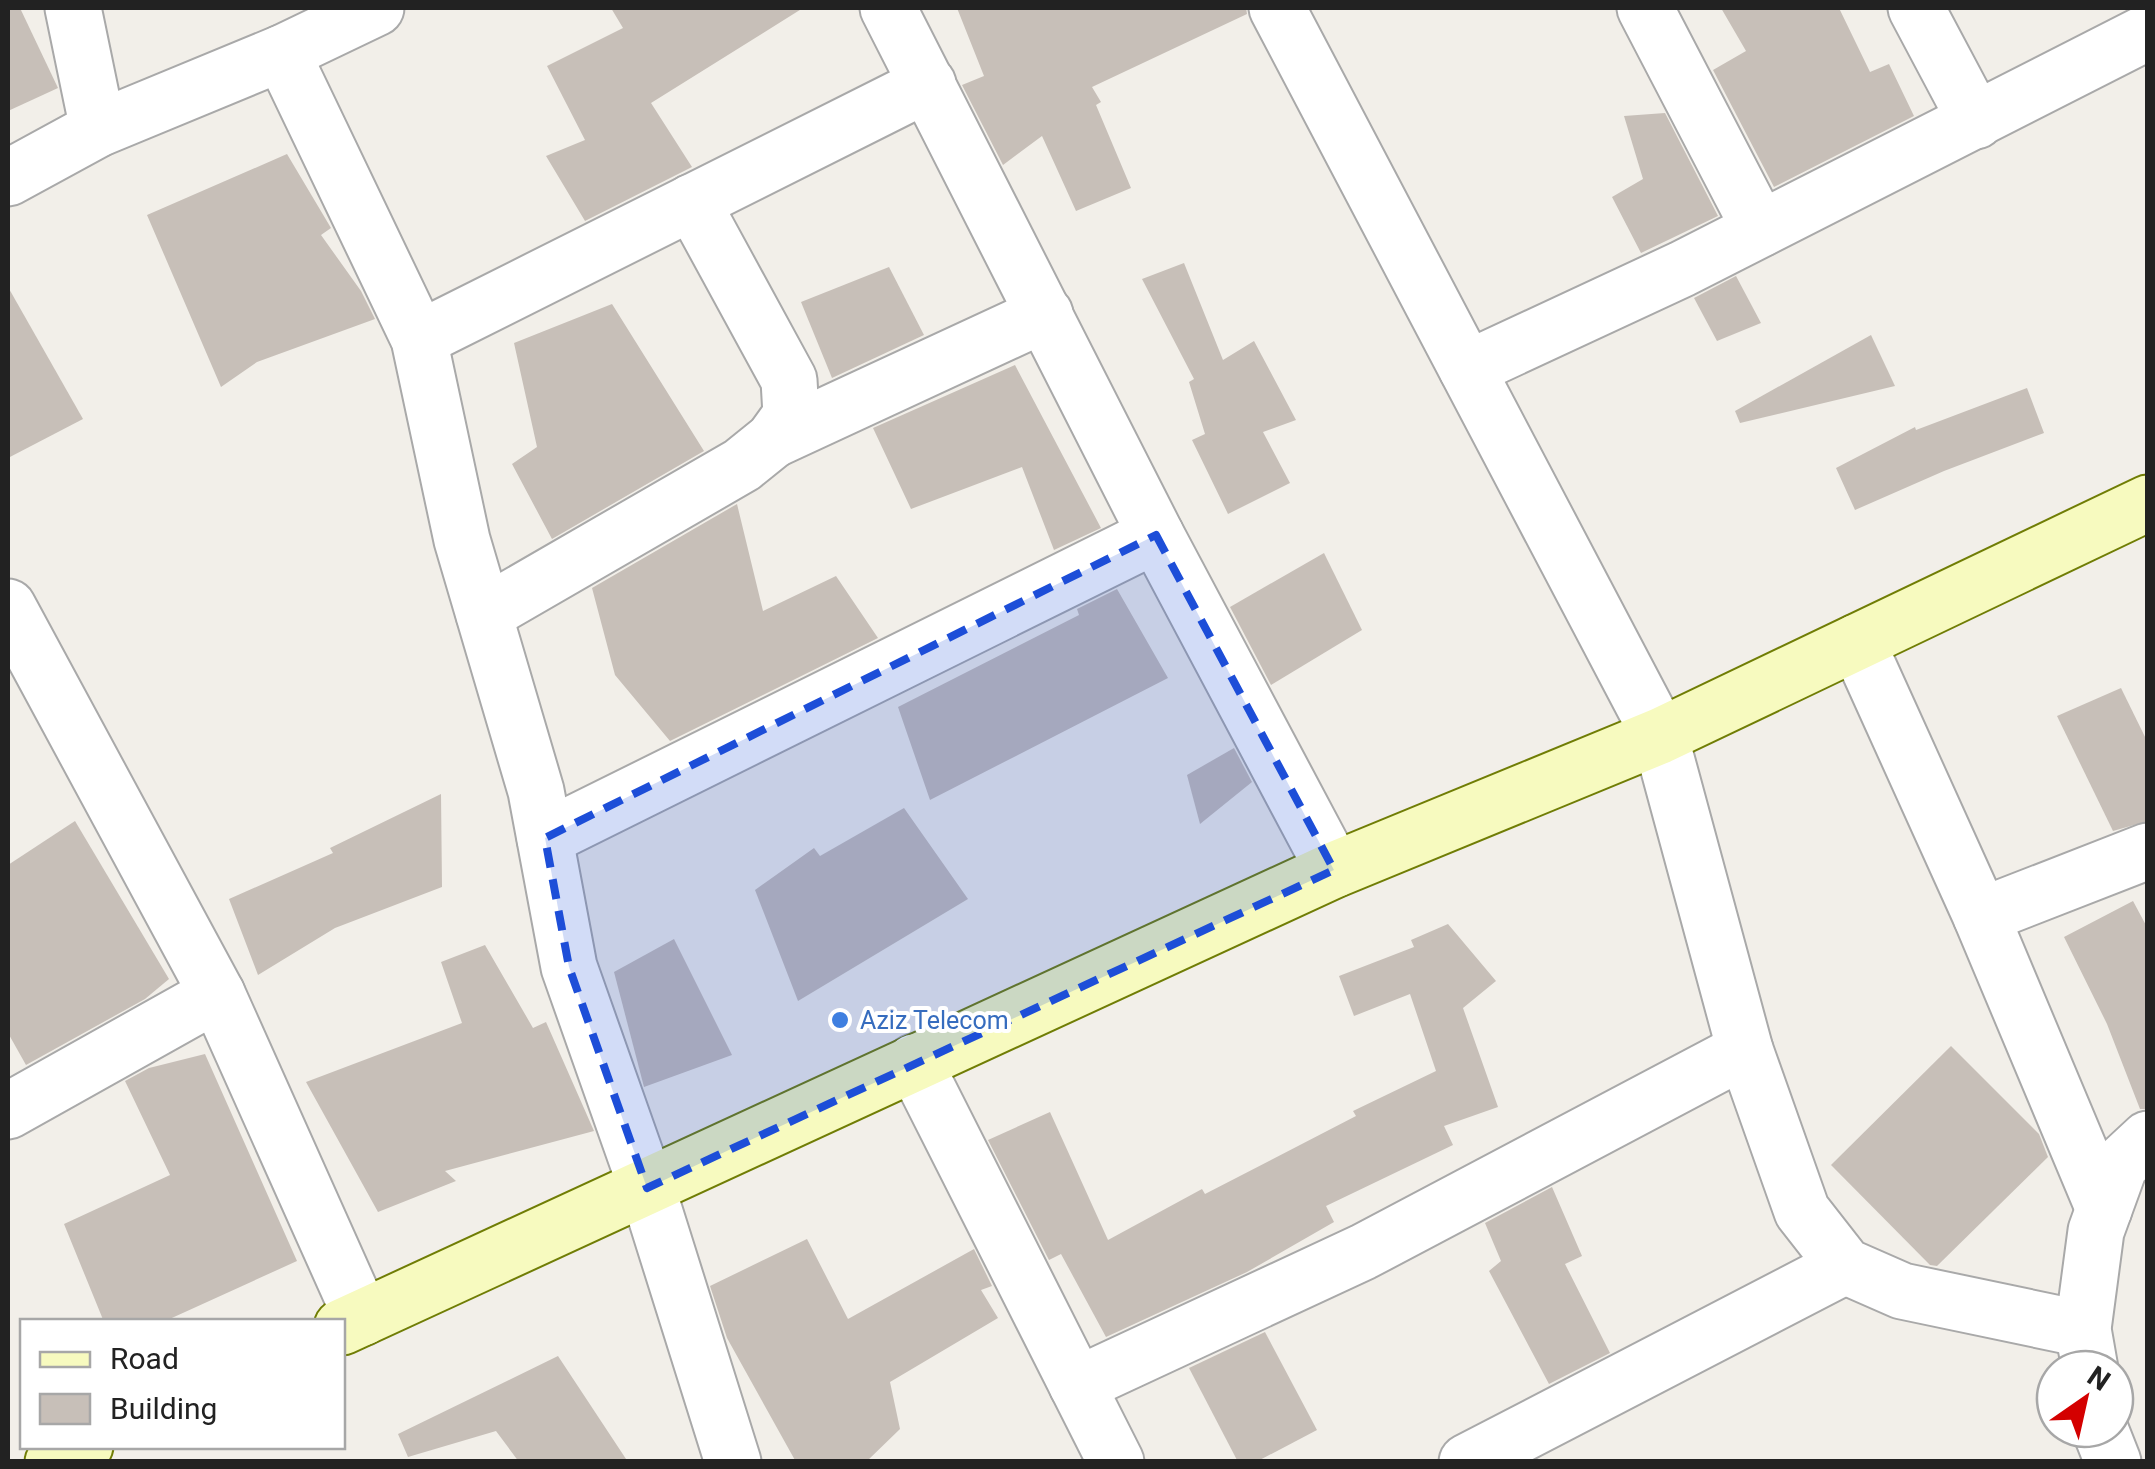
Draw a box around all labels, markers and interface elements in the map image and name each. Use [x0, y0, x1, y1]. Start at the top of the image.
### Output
place label: Aziz Telecom [860, 1006, 1009, 1035]
marker: Aziz Telecom [829, 1009, 851, 1031]
legend [20, 1319, 345, 1449]
text: Road [110, 1341, 179, 1376]
north arrow [2035, 1349, 2135, 1449]
text: N [2081, 1359, 2116, 1398]
text: Building [110, 1391, 217, 1426]

